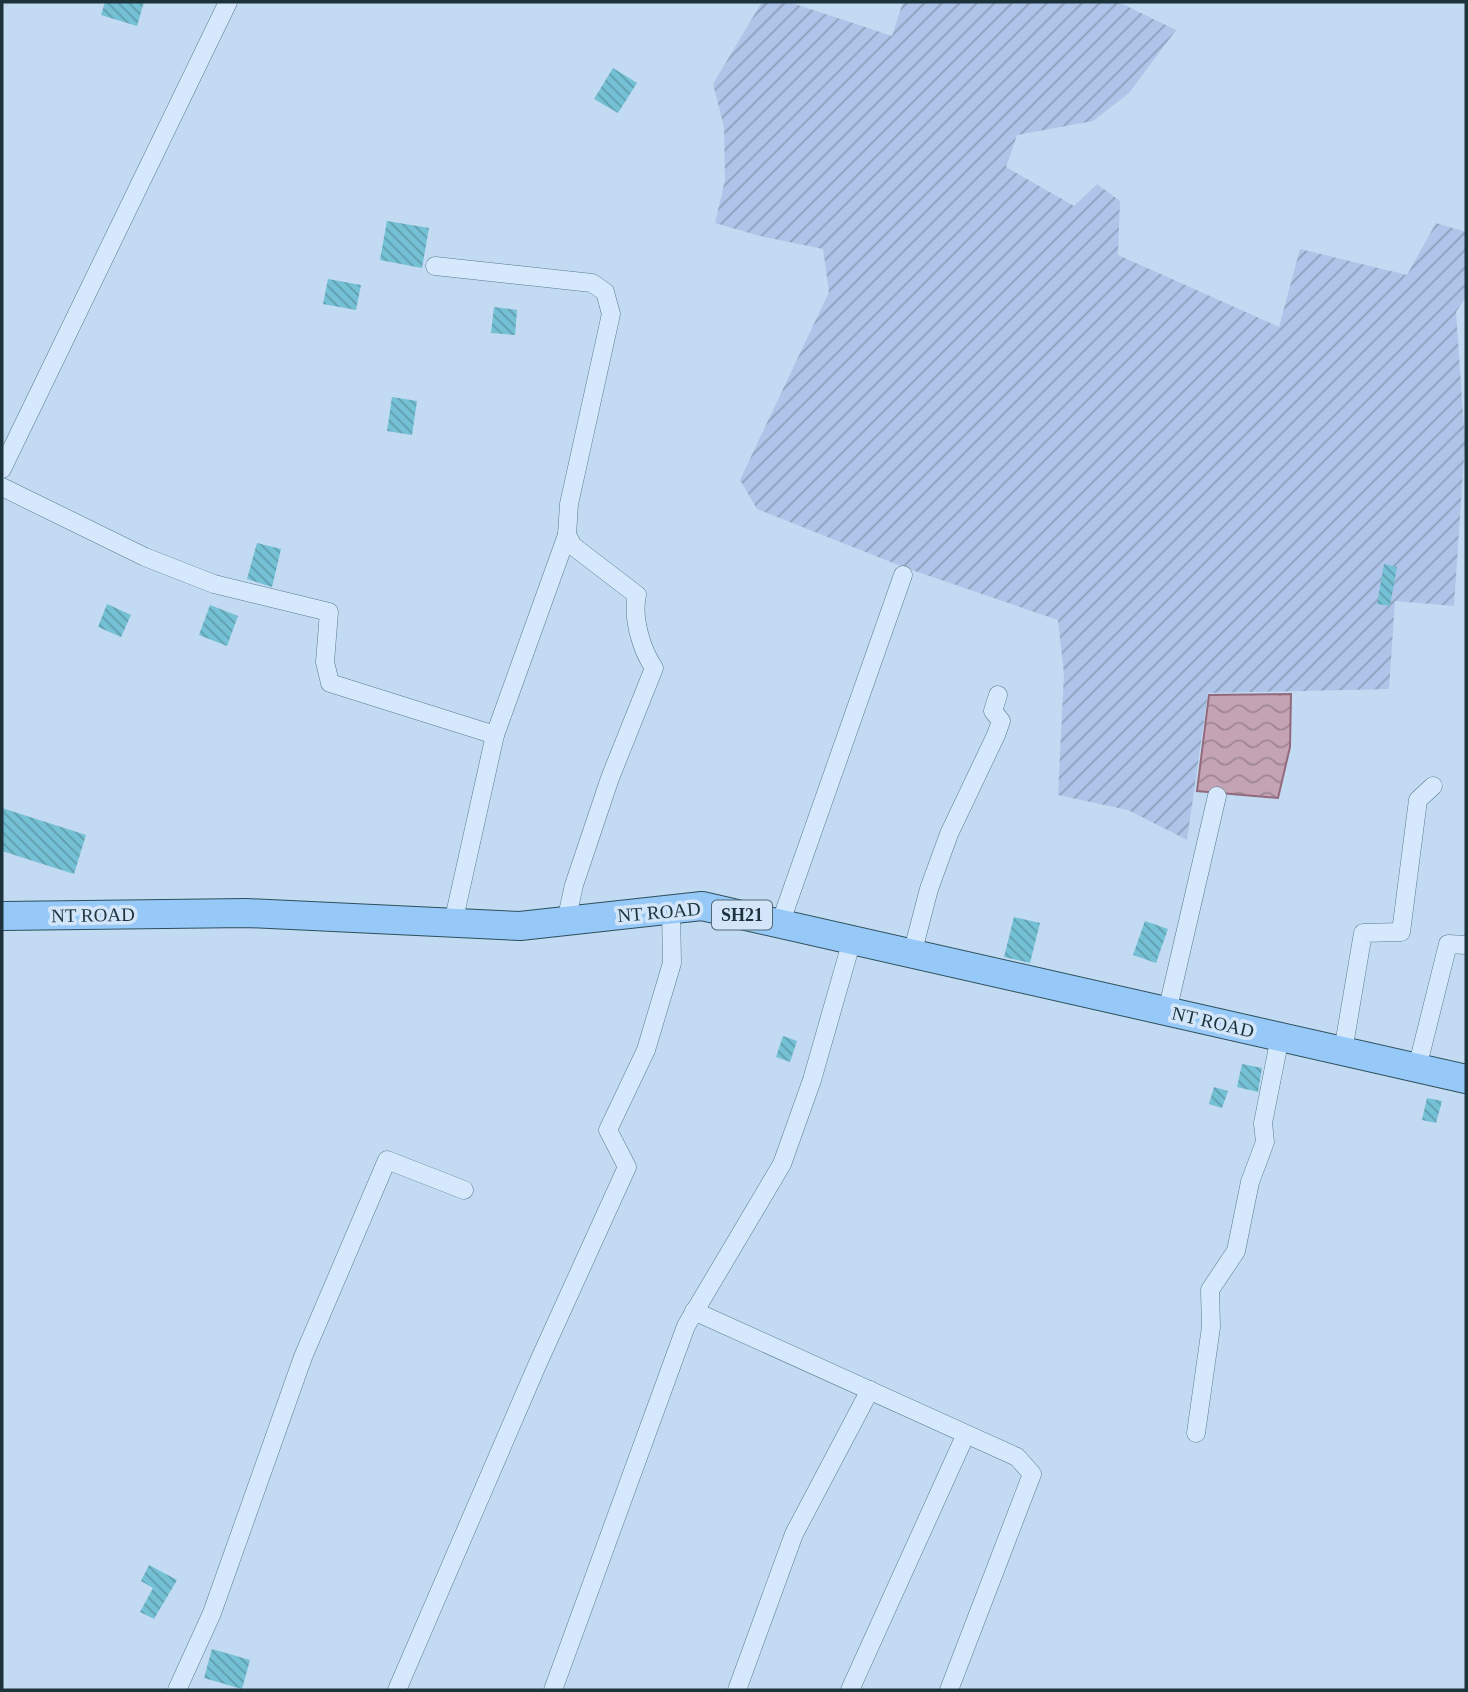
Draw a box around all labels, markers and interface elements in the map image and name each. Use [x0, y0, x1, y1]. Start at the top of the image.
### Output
street label: NT ROAD [616, 898, 702, 926]
road number: SH21 [712, 900, 772, 930]
street label: NT ROAD [51, 904, 135, 926]
street label: NT ROAD [1170, 1002, 1256, 1042]

